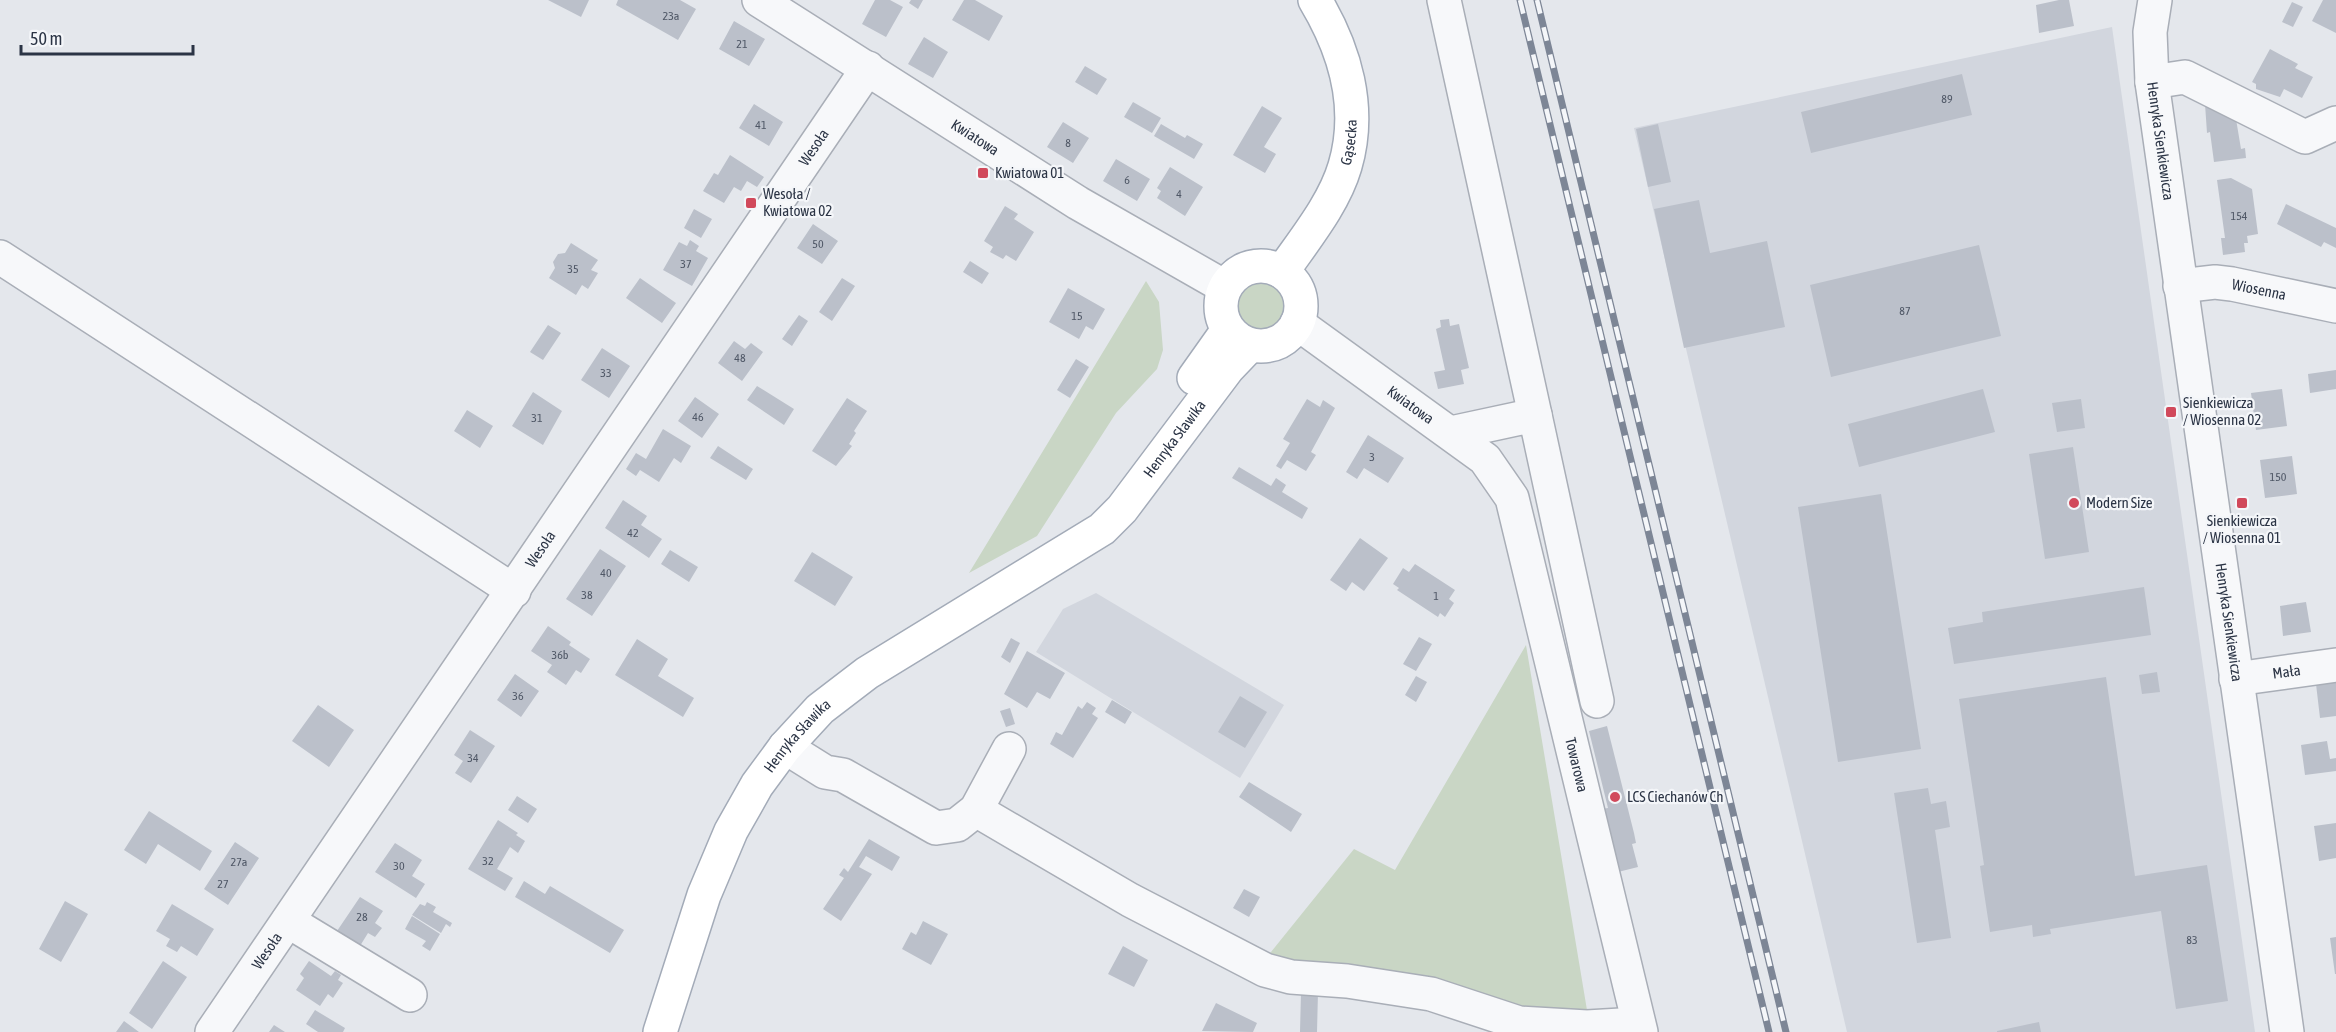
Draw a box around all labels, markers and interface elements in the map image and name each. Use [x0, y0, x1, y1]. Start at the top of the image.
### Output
house number: 23a [663, 9, 679, 23]
scale bar [21, 18, 194, 56]
text: 50 m [30, 28, 62, 49]
house number: 21 [736, 37, 748, 51]
street label: Henryka Sienkiewicza [2144, 81, 2178, 201]
house number: 89 [1941, 92, 1953, 106]
street label: Kwiatowa [948, 116, 1002, 158]
house number: 41 [755, 118, 767, 132]
street label: Gąsecka [1337, 119, 1360, 167]
street label: Wesoła [795, 126, 832, 169]
house number: 8 [1065, 136, 1071, 150]
place label: Kwiatowa 01 [995, 164, 1064, 181]
marker: Kwiatowa 01 [976, 166, 990, 180]
house number: 6 [1124, 173, 1130, 187]
place label: Wesoła / Kwiatowa 02 [763, 185, 832, 219]
house number: 4 [1176, 187, 1182, 201]
marker: Wesoła / Kwiatowa 02 [744, 196, 758, 210]
house number: 154 [2231, 209, 2248, 223]
house number: 50 [812, 237, 824, 251]
house number: 37 [680, 257, 692, 271]
house number: 35 [567, 262, 579, 276]
street label: Wiosenna [2230, 275, 2288, 303]
house number: 87 [1899, 304, 1911, 318]
house number: 15 [1071, 309, 1083, 323]
house number: 48 [734, 351, 746, 365]
house number: 33 [600, 366, 612, 380]
street label: Kwiatowa [1384, 382, 1437, 427]
place label: Sienkiewicza / Wiosenna 02 [2183, 394, 2261, 428]
street label: Henryka Sławika [1140, 396, 1209, 481]
marker: Sienkiewicza / Wiosenna 02 [2164, 405, 2178, 419]
house number: 46 [692, 410, 704, 424]
house number: 31 [531, 411, 543, 425]
house number: 3 [1369, 450, 1375, 464]
house number: 150 [2270, 470, 2287, 484]
place label: Modern Size [2086, 494, 2153, 511]
marker: Modern Size [2067, 496, 2081, 510]
marker: Sienkiewicza / Wiosenna 01 [2235, 496, 2249, 510]
place label: Sienkiewicza / Wiosenna 01 [2203, 512, 2281, 546]
house number: 42 [627, 526, 639, 540]
street label: Wesoła [522, 527, 559, 570]
street label: Henryka Sienkiewicza [2212, 562, 2246, 682]
house number: 40 [600, 566, 612, 580]
house number: 38 [581, 588, 593, 602]
house number: 1 [1433, 589, 1439, 603]
house number: 36b [552, 648, 569, 662]
street label: Mała [2271, 661, 2302, 682]
house number: 36 [512, 689, 524, 703]
street label: Henryka Sławika [760, 695, 834, 776]
street label: Towarowa [1562, 736, 1592, 794]
house number: 34 [467, 751, 479, 765]
place label: LCS Ciechanów Ch [1627, 788, 1724, 805]
marker: LCS Ciechanów Ch [1608, 790, 1622, 804]
house number: 32 [482, 854, 494, 868]
house number: 27a [231, 855, 247, 869]
house number: 30 [393, 859, 405, 873]
house number: 27 [217, 877, 229, 891]
house number: 28 [356, 910, 368, 924]
street label: Wesoła [248, 929, 285, 972]
house number: 83 [2186, 933, 2198, 947]

